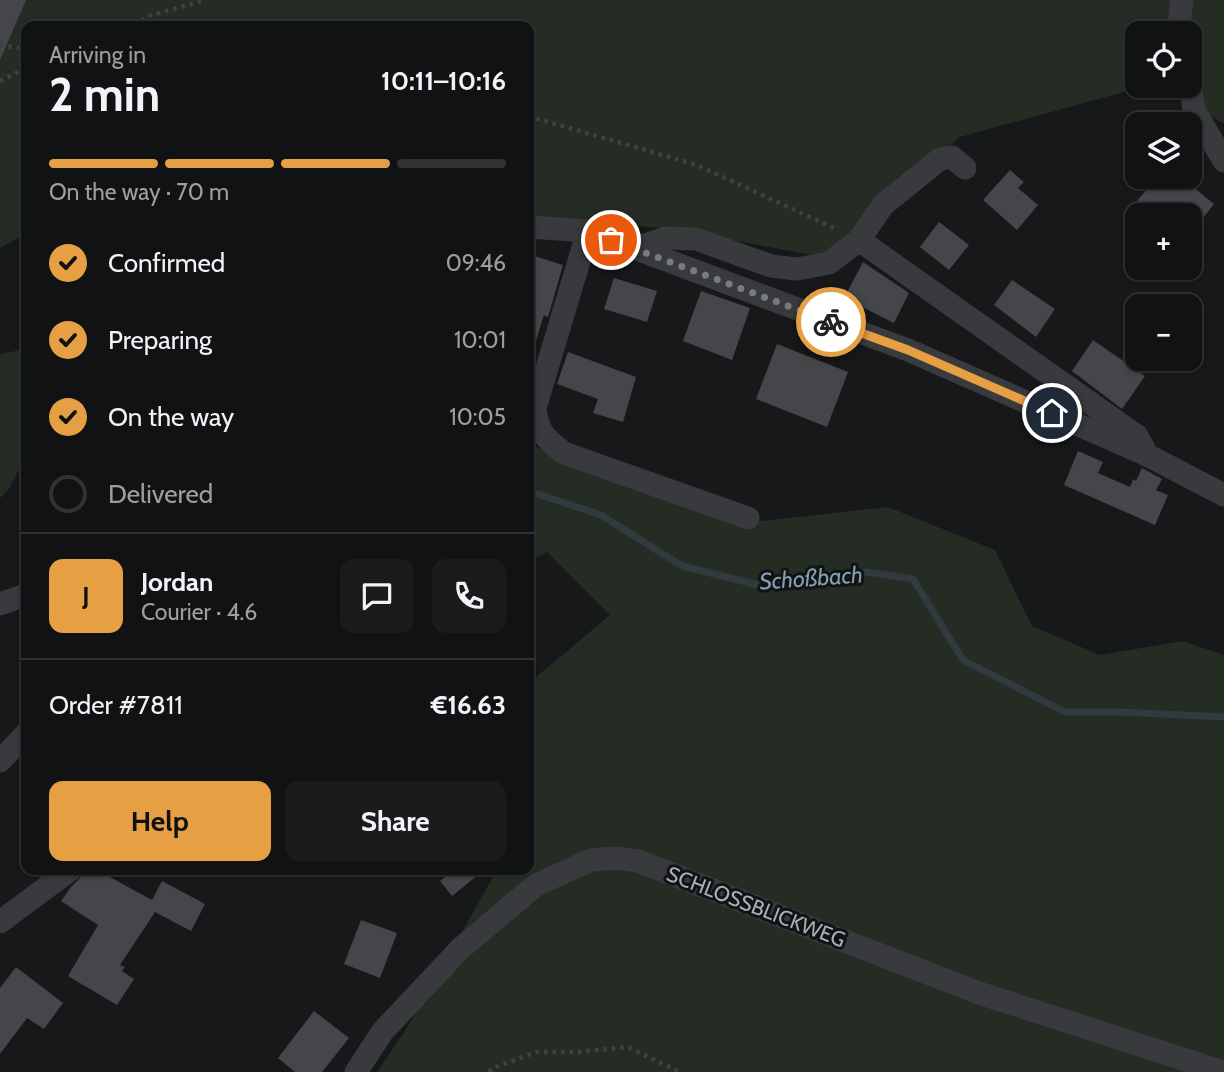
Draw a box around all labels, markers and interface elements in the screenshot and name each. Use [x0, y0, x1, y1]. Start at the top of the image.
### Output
map controls [1125, 21, 1202, 371]
button: locate [1125, 21, 1202, 98]
text: Arriving in [49, 41, 146, 69]
text: 10:11–10:16 [381, 65, 506, 97]
text: 2 min [49, 67, 160, 123]
button: layers [1125, 112, 1202, 189]
text: On the way · 70 m [49, 178, 229, 206]
button: + [1125, 203, 1202, 280]
pin [581, 210, 641, 270]
icon: bag [592, 221, 630, 259]
icon: check [49, 244, 87, 282]
text: Confirmed [108, 247, 225, 279]
text: 09:46 [446, 249, 506, 277]
courier [796, 287, 866, 357]
button: − [1125, 294, 1202, 371]
icon: bike [812, 303, 850, 341]
icon: check [49, 321, 87, 359]
text: Preparing [108, 324, 212, 356]
text: 10:01 [454, 326, 506, 354]
pin [1022, 383, 1082, 443]
icon: home [1033, 394, 1071, 432]
icon: check [49, 398, 87, 436]
text: On the way [108, 401, 234, 433]
text: 10:05 [449, 403, 506, 431]
text: Delivered [108, 478, 213, 510]
button: chat [340, 559, 414, 633]
button: phone [432, 559, 506, 633]
water label: Schoßbach [758, 560, 864, 596]
text: Jordan [141, 566, 213, 598]
text: J [82, 580, 90, 612]
text: Courier · 4.6 [141, 598, 257, 626]
text: Order #7811 [49, 689, 183, 721]
text: €16.63 [431, 689, 506, 721]
button: Help [49, 781, 271, 861]
button: Share [285, 781, 506, 861]
street label: SCHLOSSBLICKWEG [663, 861, 849, 952]

